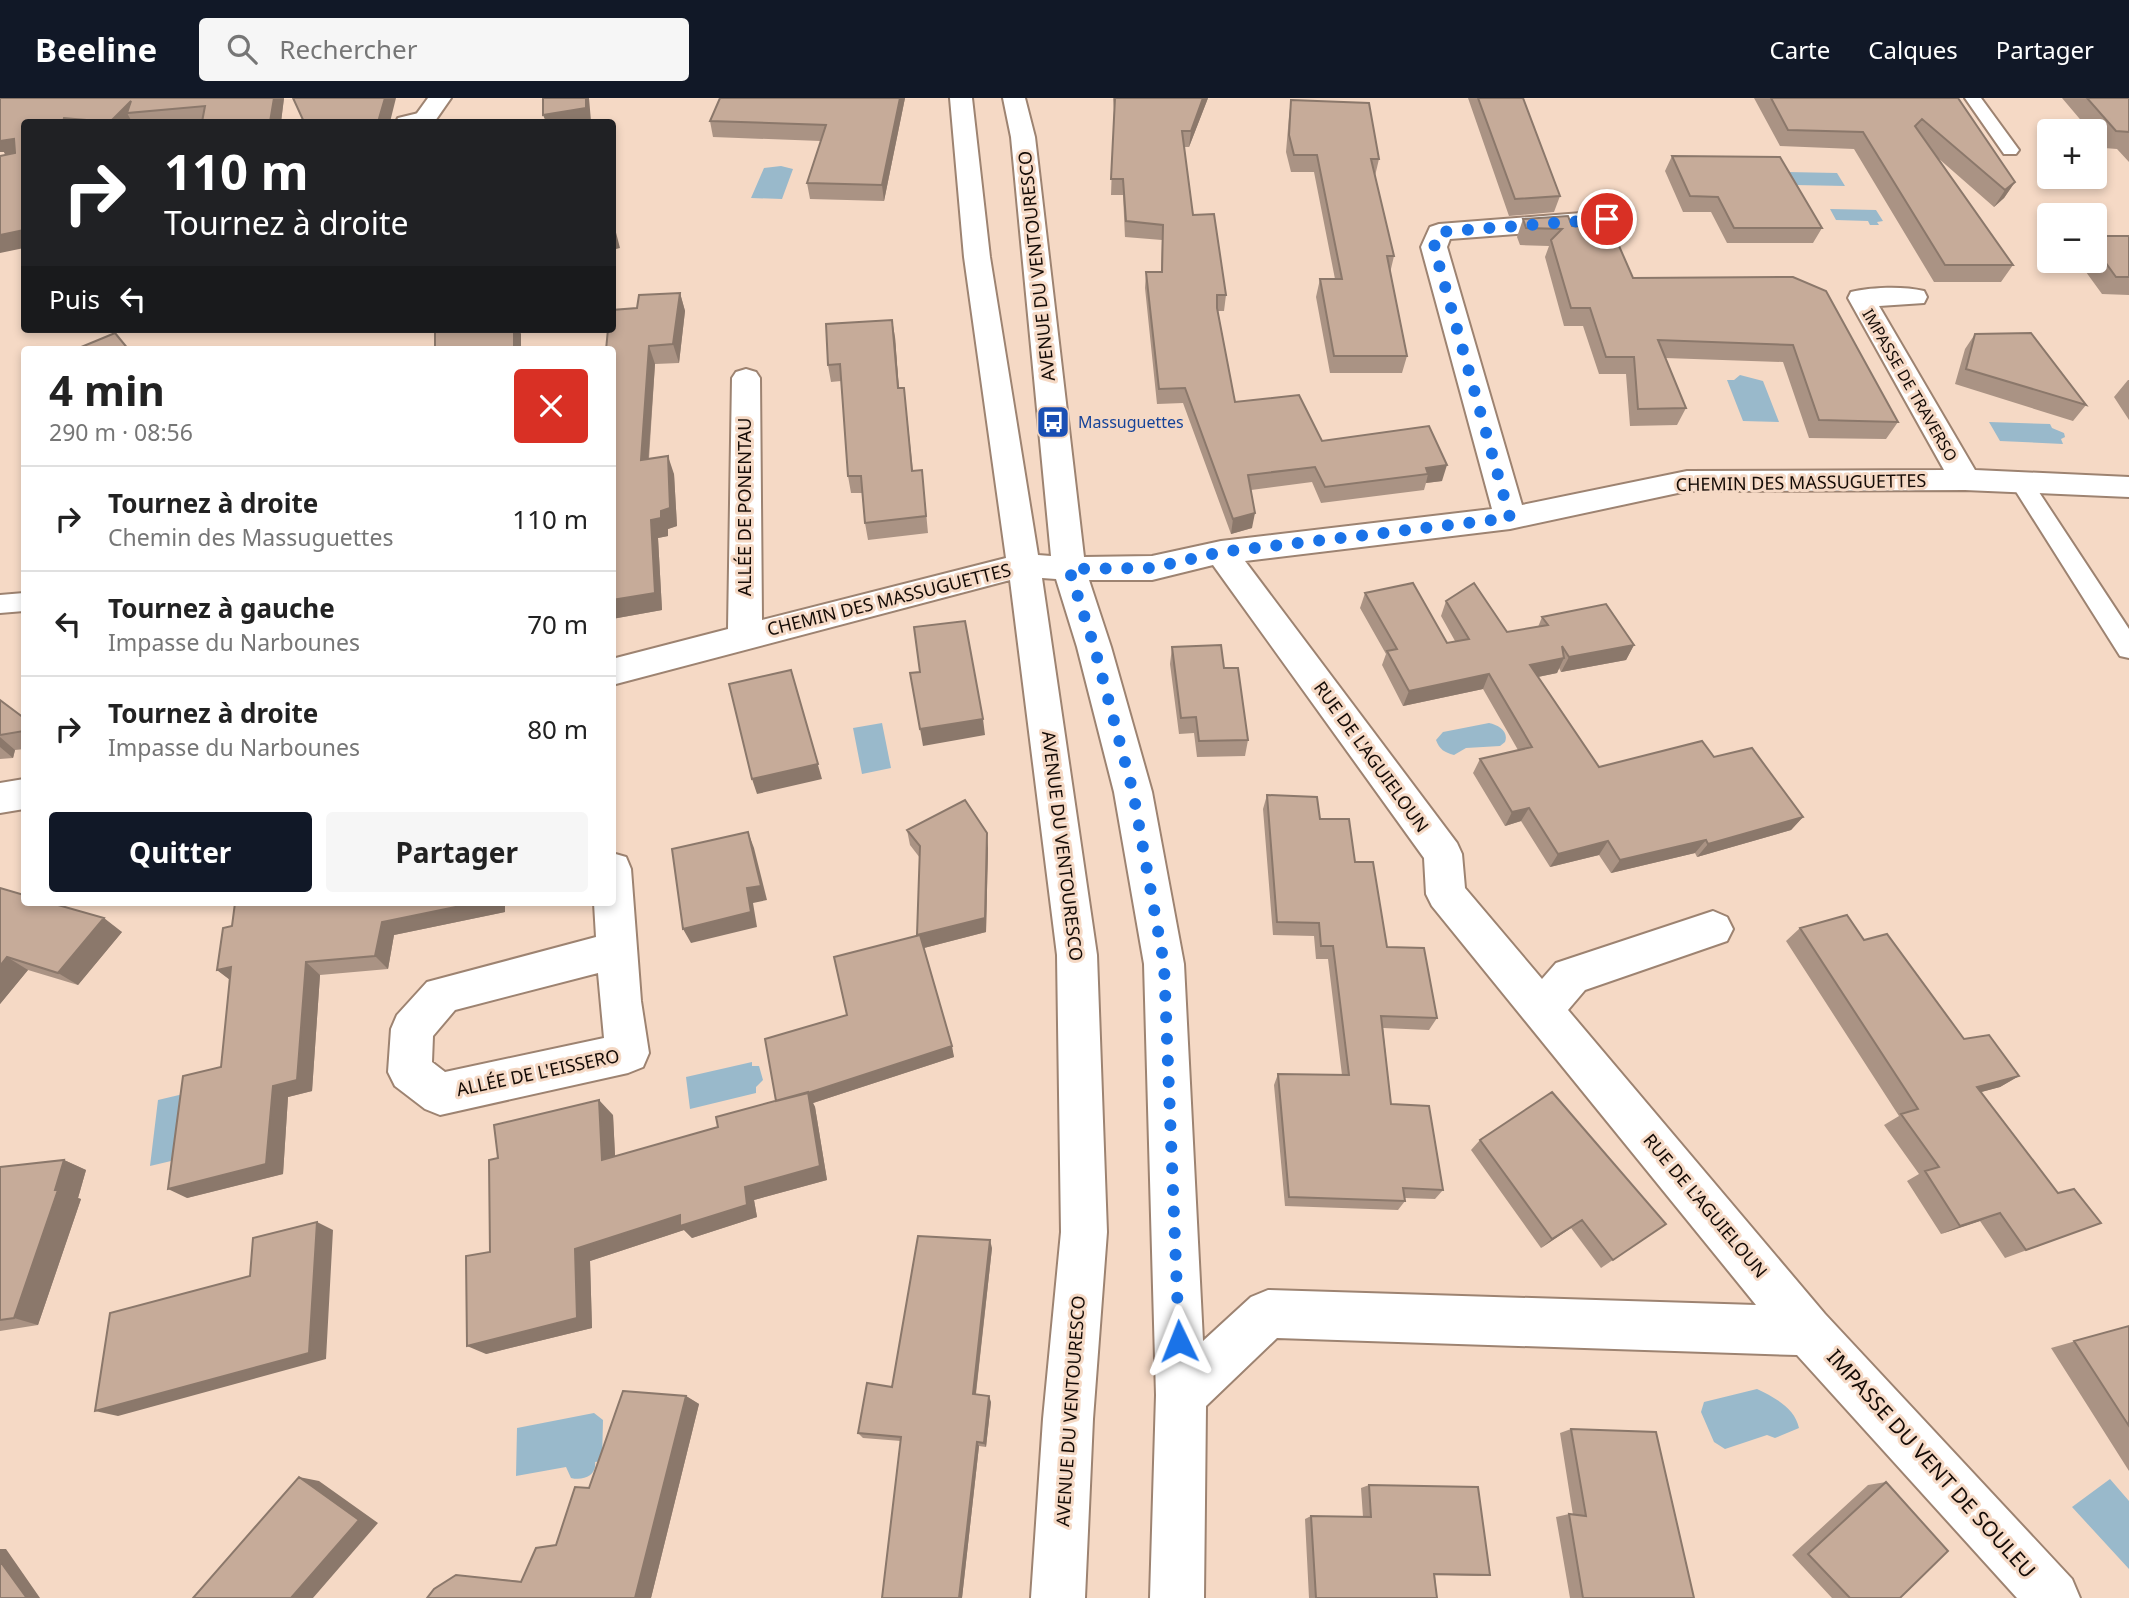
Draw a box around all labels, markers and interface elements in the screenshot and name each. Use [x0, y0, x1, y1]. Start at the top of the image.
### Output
search box [199, 18, 689, 81]
text: Beeline [35, 27, 157, 72]
icon: search [223, 30, 261, 68]
text: Rechercher [279, 31, 417, 67]
text: Carte [1770, 33, 1830, 66]
text: Calques [1868, 33, 1958, 66]
text: Partager [1996, 33, 2094, 66]
map controls [2037, 119, 2107, 273]
button: + [2037, 119, 2107, 189]
text: 110 m [164, 138, 309, 204]
icon: right [49, 147, 140, 238]
street label: AVENUE DU VENTOURESCO [1012, 150, 1060, 383]
pin [1577, 189, 1637, 249]
icon: arrive [1588, 200, 1626, 238]
text: Tournez à droite [164, 201, 409, 244]
button: − [2037, 203, 2107, 273]
icon: left [114, 280, 152, 318]
text: Puis [49, 281, 100, 317]
street label: IMPASSE DE TRAVERSO [1857, 305, 1963, 465]
text: 4 min [49, 361, 165, 418]
button: close [514, 369, 588, 443]
bus stop icon: Massuguettes [1034, 403, 1072, 441]
place label: Massuguettes [1078, 411, 1184, 433]
text: 290 m · 08:56 [49, 416, 193, 448]
street label: ALLÉE DE PONENTAU [732, 418, 756, 596]
street label: CHEMIN DES MASSUGUETTES [1676, 468, 1927, 496]
text: Tournez à droite [108, 485, 318, 521]
icon: right [49, 500, 87, 538]
text: 110 m [512, 501, 588, 537]
text: Chemin des Massuguettes [108, 521, 393, 553]
street label: CHEMIN DES MASSUGUETTES [764, 557, 1013, 641]
text: Tournez à gauche [108, 590, 335, 626]
icon: left [49, 605, 87, 643]
text: 70 m [527, 606, 588, 642]
text: Impasse du Narbounes [108, 626, 360, 658]
street label: RUE DE L'AGUIELOUN [1309, 676, 1435, 837]
text: Tournez à droite [108, 695, 318, 731]
icon: right [49, 710, 87, 748]
text: 80 m [527, 711, 588, 747]
street label: AVENUE DU VENTOURESCO [1037, 729, 1089, 962]
text: Impasse du Narbounes [108, 731, 360, 763]
button: Quitter [49, 812, 312, 892]
button: Partager [326, 812, 588, 892]
street label: ALLÉE DE L'EISSERO [454, 1043, 622, 1101]
street label: RUE DE L'AGUIELOUN [1638, 1128, 1773, 1282]
street label: AVENUE DU VENTOURESCO [1050, 1295, 1090, 1527]
position arrow [1142, 1304, 1216, 1378]
street label: IMPASSE DU VENT DE SOULEU [1821, 1343, 2042, 1584]

